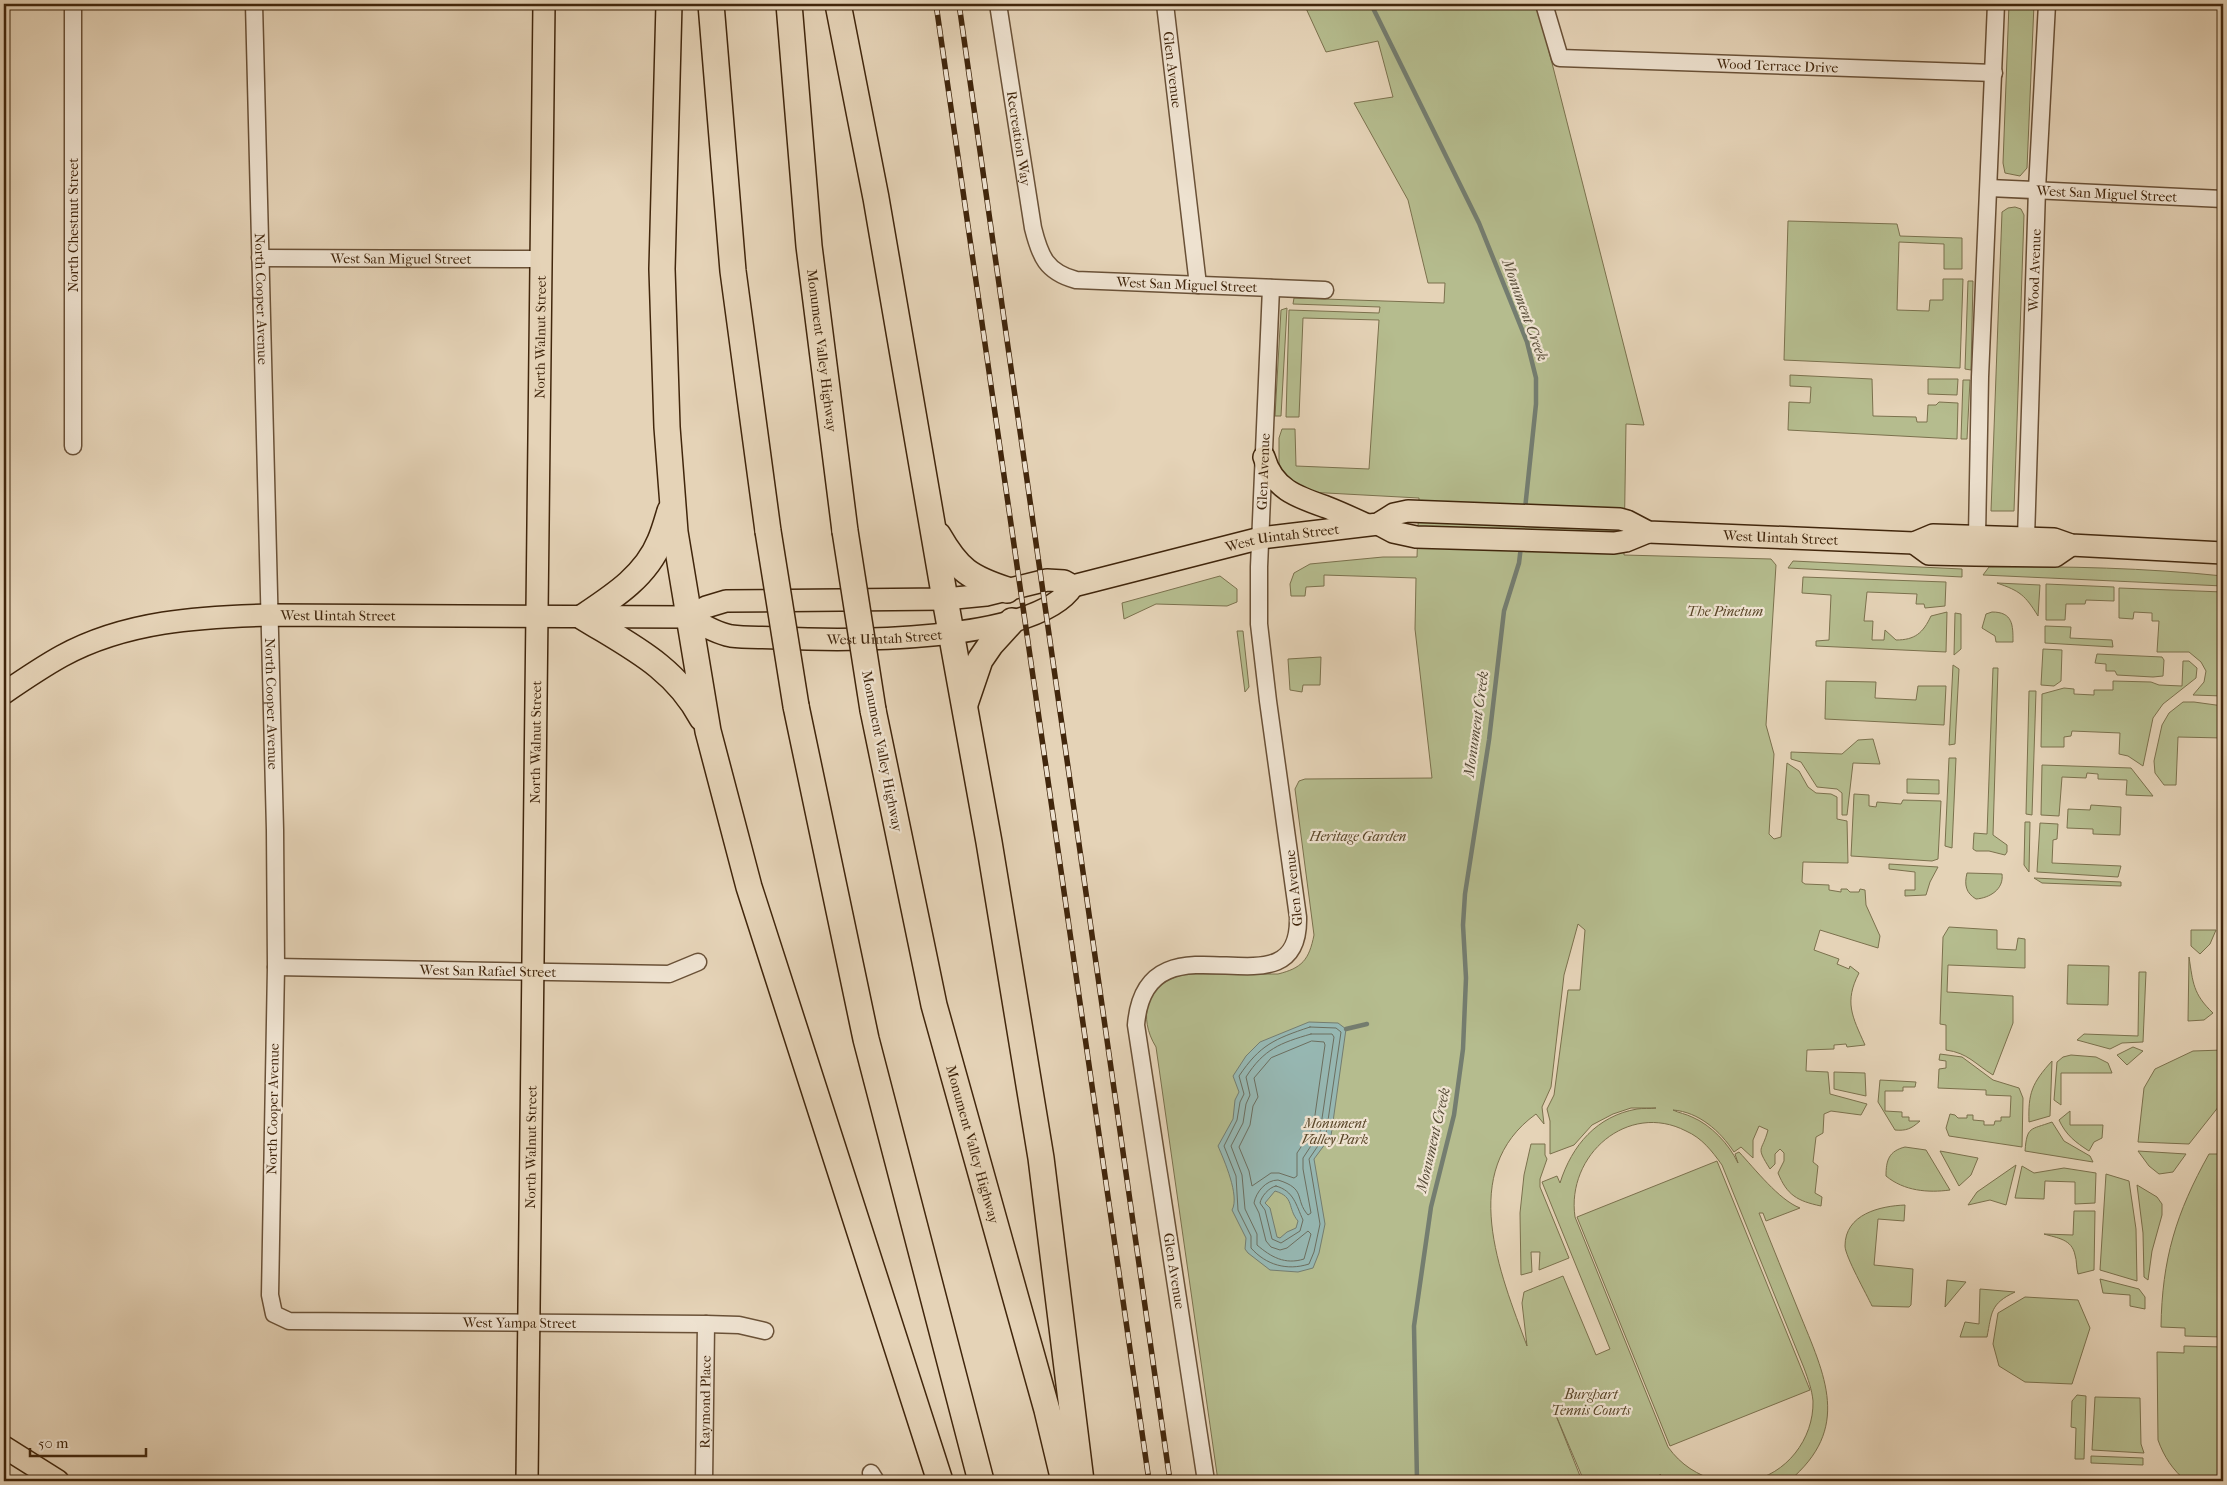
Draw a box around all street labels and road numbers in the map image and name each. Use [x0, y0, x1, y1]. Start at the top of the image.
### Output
street label: Glen Avenue [1160, 30, 1186, 109]
street label: Wood Terrace Drive [1715, 55, 1839, 76]
street label: Recreation Way [1003, 90, 1035, 188]
street label: North Chestnut Street [65, 158, 82, 292]
street label: West San Miguel Street [2035, 182, 2178, 205]
street label: Wood Avenue [2025, 228, 2044, 313]
street label: North Cooper Avenue [251, 233, 272, 365]
street label: West San Miguel Street [329, 250, 472, 267]
street label: Monument Valley Highway [803, 268, 841, 433]
street label: West San Miguel Street [1115, 273, 1258, 296]
street label: North Walnut Street [531, 275, 549, 399]
street label: Glen Avenue [1253, 433, 1273, 510]
street label: West Uintah Street [1222, 520, 1340, 556]
street label: West Uintah Street [1722, 527, 1839, 548]
street label: West Uintah Street [279, 607, 396, 624]
street label: West Uintah Street [826, 626, 943, 648]
street label: North Cooper Avenue [262, 638, 282, 770]
street label: Monument Valley Highway [858, 669, 906, 834]
street label: North Walnut Street [526, 680, 545, 804]
street label: Glen Avenue [1282, 849, 1306, 927]
street label: West San Rafael Street [419, 961, 556, 980]
street label: North Cooper Avenue [263, 1043, 283, 1175]
street label: Monument Valley Highway [943, 1063, 1003, 1226]
street label: North Walnut Street [522, 1085, 540, 1209]
street label: Glen Avenue [1160, 1232, 1188, 1310]
street label: West Yampa Street [462, 1314, 577, 1332]
street label: Raymond Place [696, 1355, 714, 1449]

